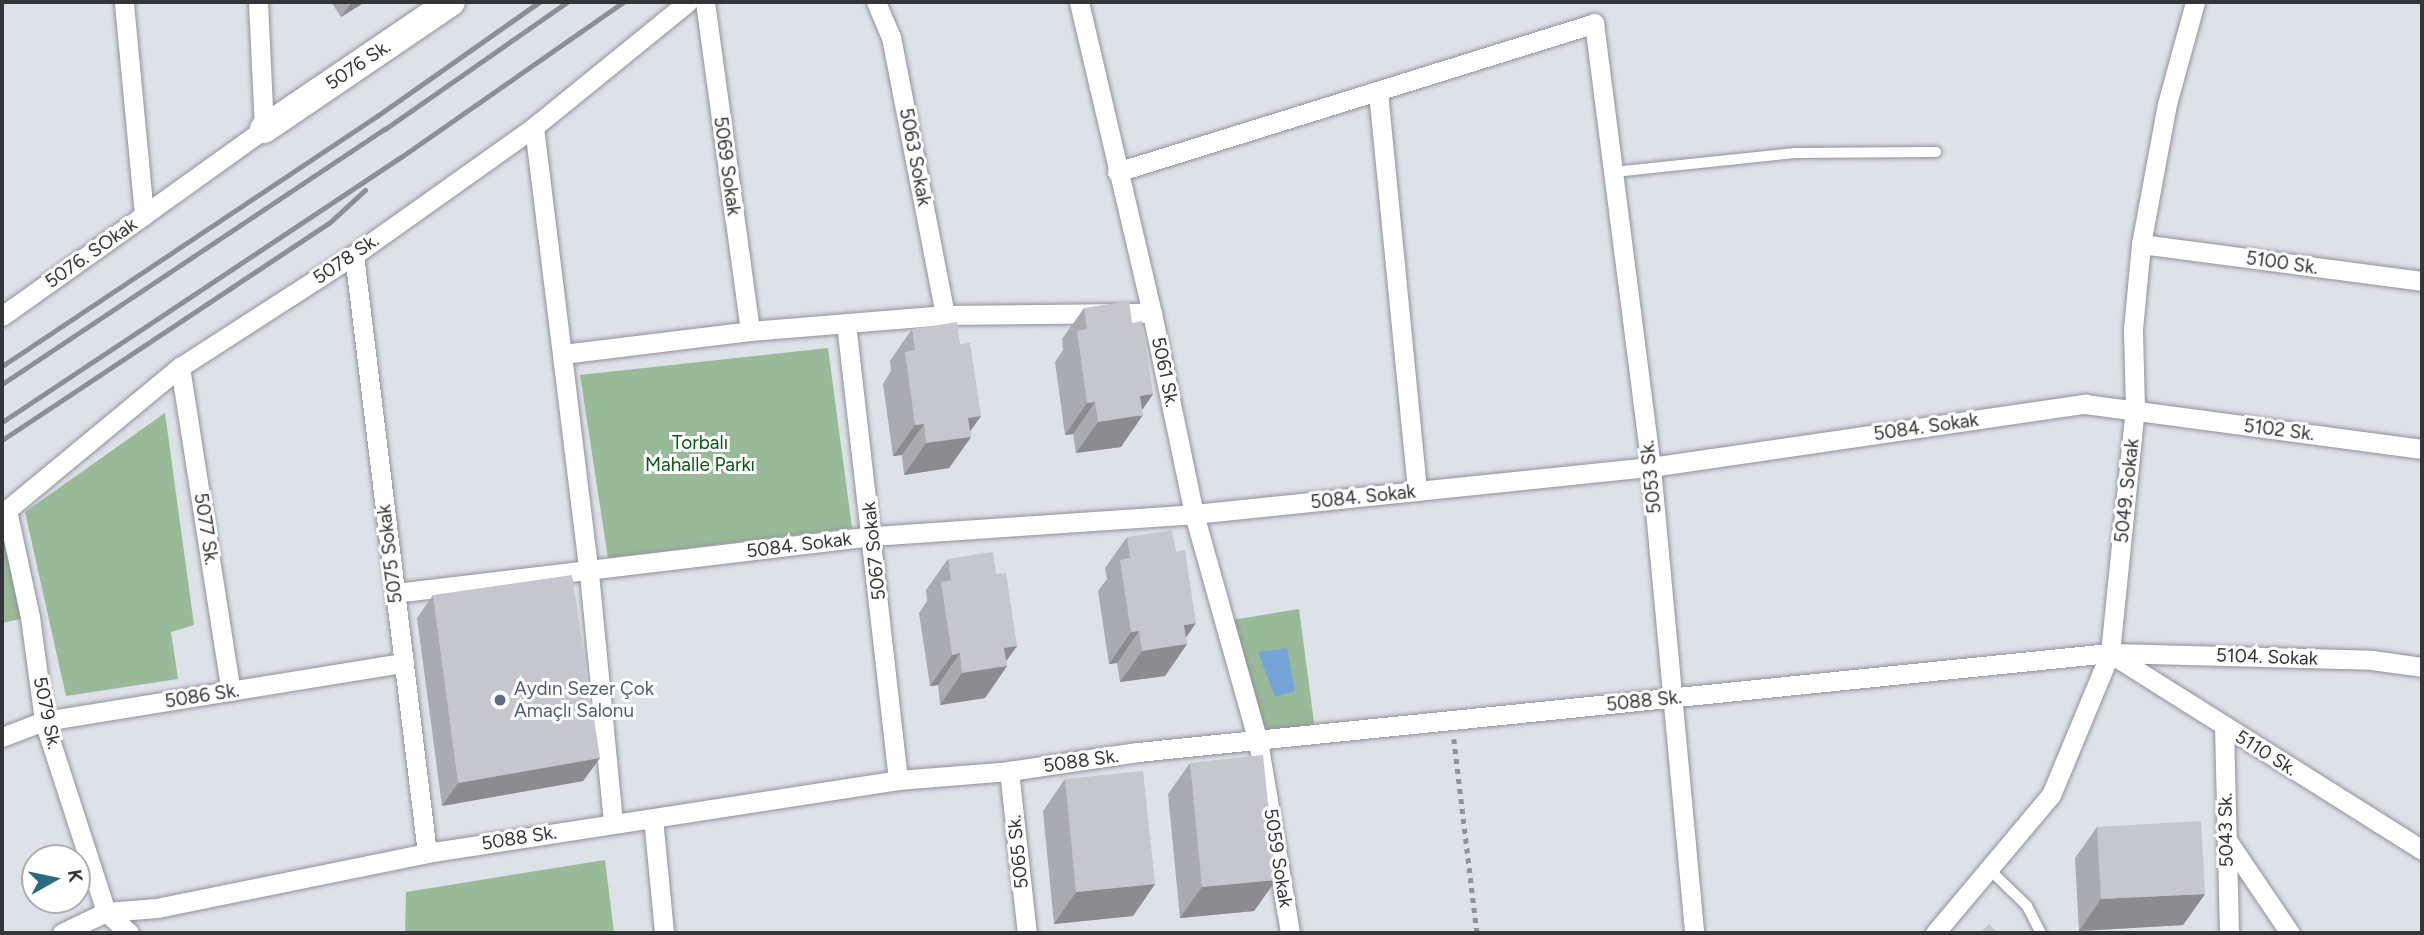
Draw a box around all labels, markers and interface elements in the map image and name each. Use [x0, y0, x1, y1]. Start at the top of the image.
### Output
street label: 5076 Sk. [321, 35, 395, 95]
street label: 5063 Sokak [894, 106, 936, 208]
street label: 5069 Sokak [709, 115, 745, 217]
street label: 5076. SOkak [41, 213, 141, 293]
street label: 5078 Sk. [309, 229, 383, 289]
street label: 5100 Sk. [2244, 247, 2320, 279]
street label: 5061 Sk. [1146, 335, 1184, 409]
street label: 5084. Sokak [1872, 408, 1980, 446]
street label: 5102 Sk. [2242, 414, 2316, 446]
park label: Torbalı Mahalle Parkı [645, 432, 755, 476]
street label: 5049. Sokak [2110, 438, 2144, 544]
street label: 5053 Sk. [1636, 439, 1666, 515]
street label: 5084. Sokak [1309, 480, 1417, 514]
street label: 5077 Sk. [189, 491, 223, 567]
street label: 5067 Sokak [857, 500, 891, 602]
street label: 5075 Sokak [373, 503, 407, 605]
street label: 5084. Sokak [745, 527, 853, 563]
street label: 5104. Sokak [2216, 644, 2318, 670]
street label: 5079 Sk. [28, 675, 66, 751]
place label: Aydın Sezer Çok Amaçlı Salonu [514, 678, 654, 722]
street label: 5086 Sk. [163, 679, 241, 713]
street label: 5088 Sk. [1605, 686, 1683, 716]
marker: Aydın Sezer Çok Amaçlı Salonu [492, 692, 508, 708]
street label: 5110 Sk. [2231, 725, 2301, 781]
street label: 5088 Sk. [1042, 744, 1120, 778]
street label: 5043 Sk. [2214, 792, 2238, 868]
street label: 5059 Sokak [1259, 807, 1297, 909]
street label: 5065 Sk. [1003, 814, 1033, 890]
street label: 5088 Sk. [480, 821, 558, 855]
north arrow [21, 844, 91, 914]
text: K [63, 868, 88, 884]

